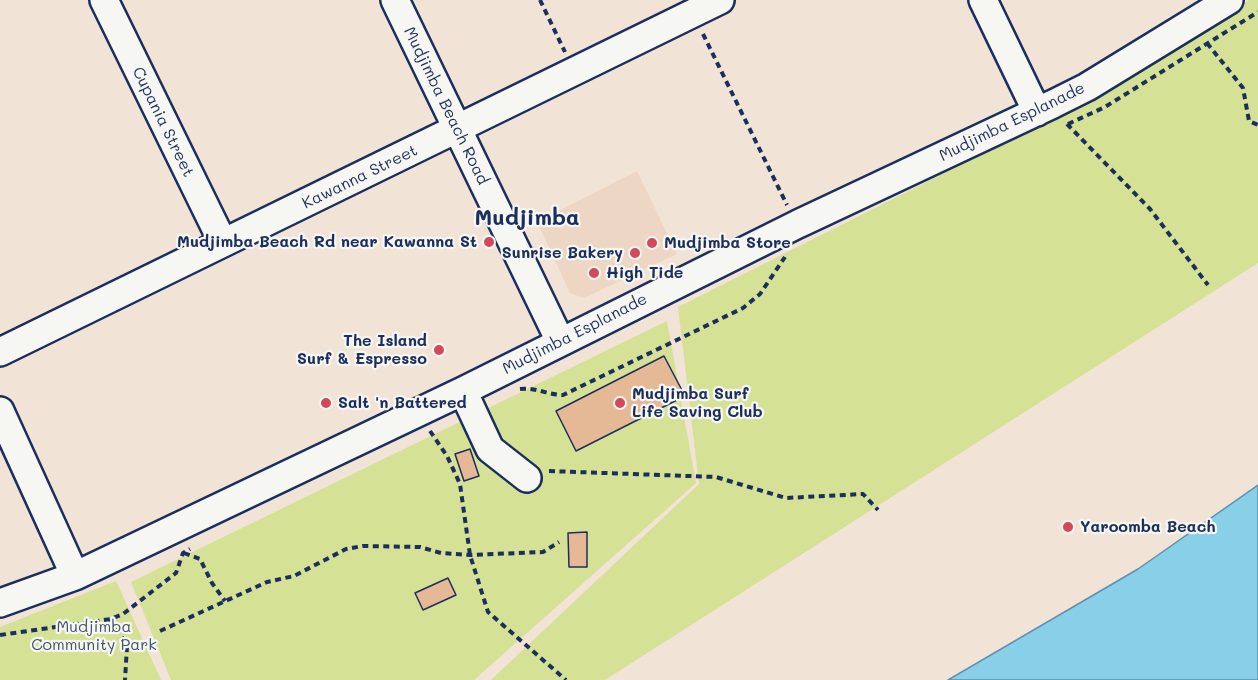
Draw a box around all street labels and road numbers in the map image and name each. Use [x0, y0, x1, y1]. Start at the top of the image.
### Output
street label: Mudjimba Beach Road [399, 24, 493, 188]
street label: Cupania Street [128, 64, 198, 180]
street label: Mudjimba Esplanade [936, 78, 1088, 166]
street label: Kawanna Street [299, 141, 421, 213]
street label: Mudjimba Esplanade [500, 289, 650, 379]

